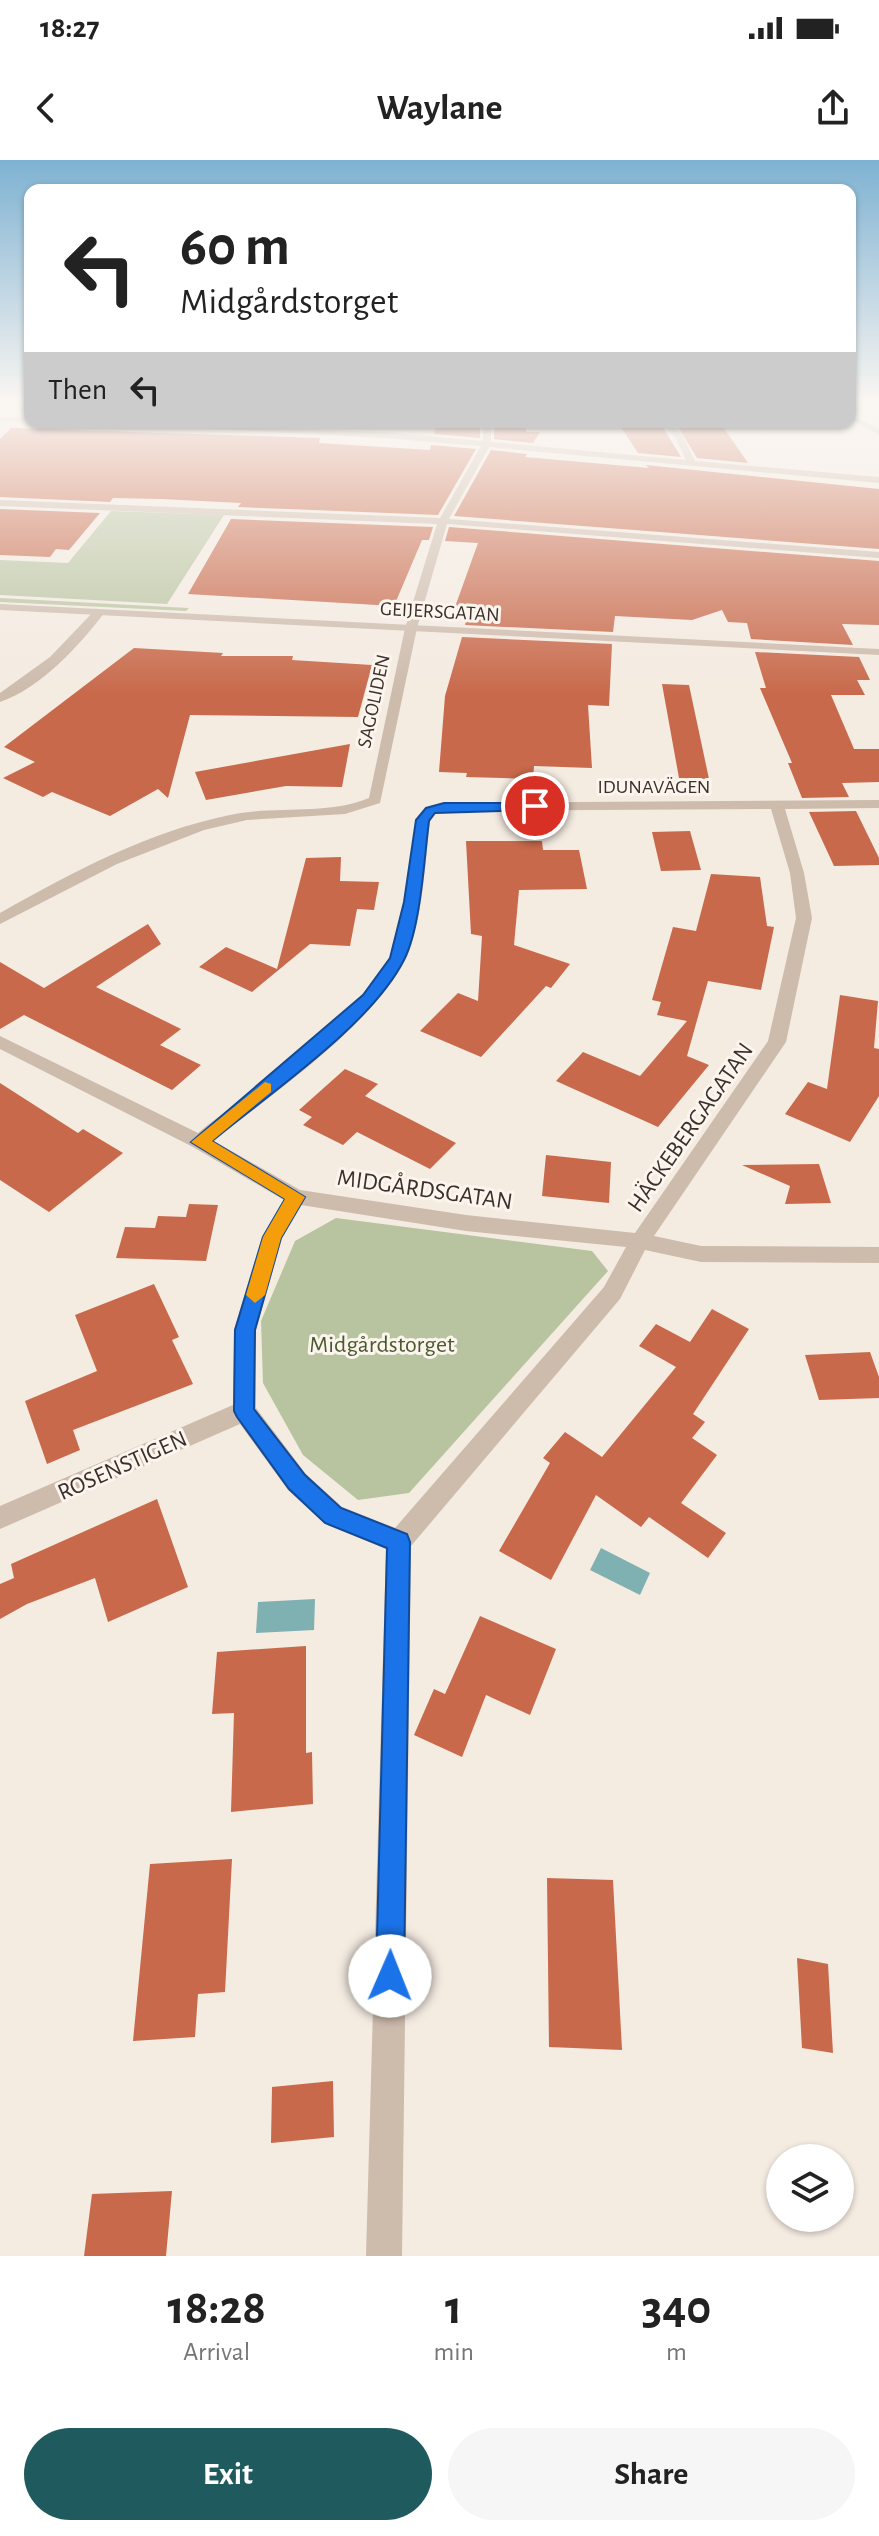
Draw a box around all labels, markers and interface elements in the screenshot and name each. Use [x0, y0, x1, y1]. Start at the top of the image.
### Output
text: 18:27 [40, 13, 100, 43]
icon: back [24, 86, 68, 130]
icon: share [811, 86, 855, 130]
text: Waylane [376, 90, 503, 126]
icon: left [48, 216, 152, 320]
text: 60 m [180, 219, 290, 275]
text: Midgårdstorget [180, 284, 398, 320]
icon: left [123, 368, 167, 412]
text: Then [48, 375, 107, 405]
street label: GEIJERSGATAN [380, 599, 500, 625]
street label: SAGOLIDEN [354, 653, 394, 750]
pin [501, 772, 569, 840]
street label: IDUNAVÄGEN [598, 777, 711, 797]
icon: arrive [513, 784, 557, 828]
street label: HÄCKEBERGAGATAN [623, 1038, 758, 1216]
street label: MIDGÅRDSGATAN [336, 1164, 514, 1214]
park label: Midgårdstorget [309, 1333, 455, 1357]
street label: ROSENSTIGEN [54, 1427, 191, 1505]
position arrow [348, 1934, 432, 2018]
map controls [766, 2144, 854, 2232]
button: layers [766, 2144, 854, 2232]
text: 18:28 [168, 2285, 266, 2333]
text: 1 [445, 2285, 462, 2333]
text: 340 [642, 2285, 711, 2333]
text: Arrival [183, 2339, 250, 2365]
text: min [433, 2339, 474, 2365]
text: m [666, 2339, 687, 2365]
button: Exit [24, 2428, 432, 2520]
button: Share [448, 2428, 855, 2520]

